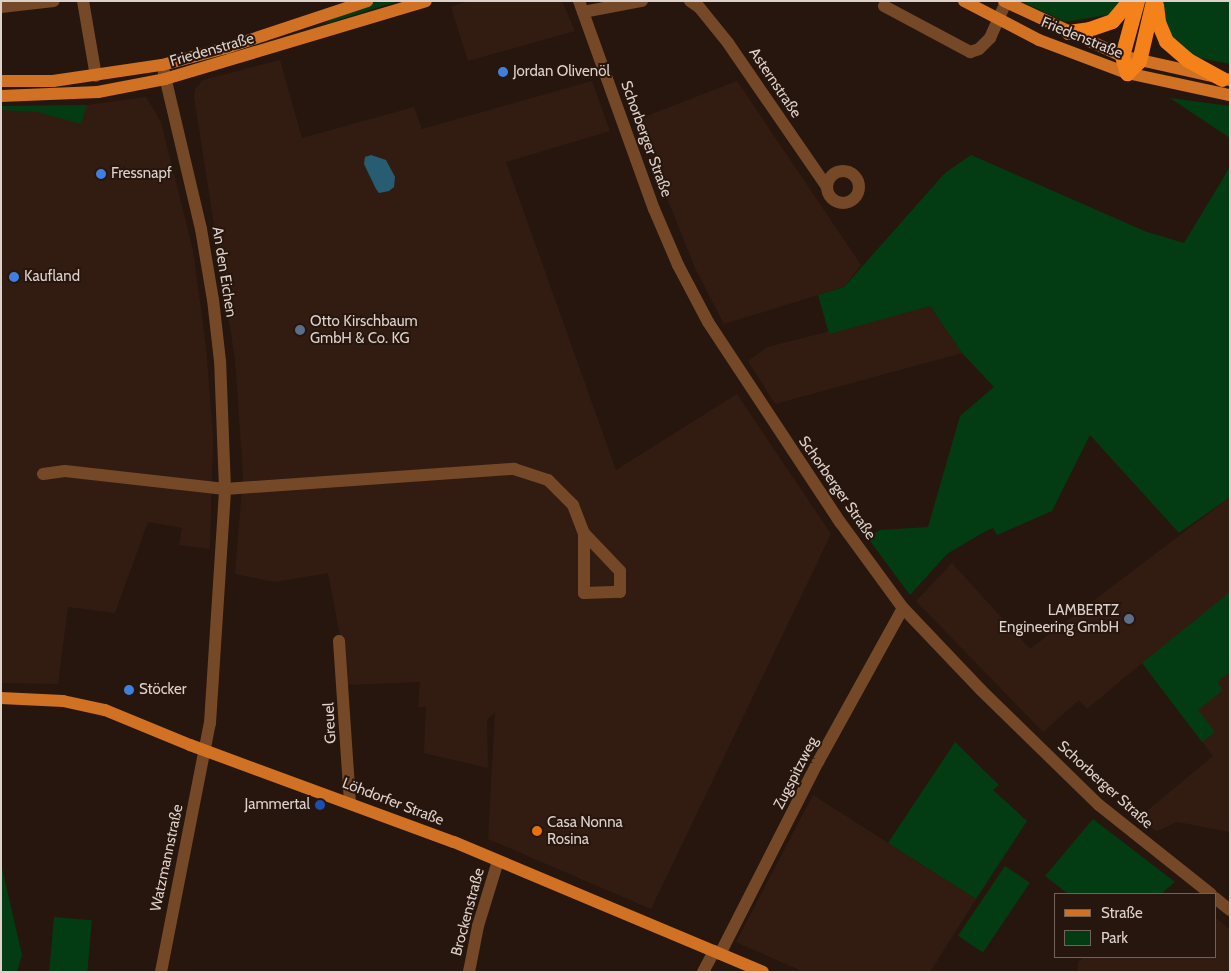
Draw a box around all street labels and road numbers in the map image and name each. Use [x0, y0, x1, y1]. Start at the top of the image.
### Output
street label: Friedenstraße [1039, 13, 1125, 63]
street label: Friedenstraße [168, 29, 256, 71]
street label: Asternstraße [745, 45, 805, 121]
street label: Schorberger Straße [617, 78, 675, 200]
street label: An den Eichen [208, 225, 240, 319]
street label: Schorberger Straße [795, 433, 879, 543]
street label: Greuel [320, 702, 340, 744]
street label: Zugspitzweg [770, 734, 822, 812]
street label: Schorberger Straße [1054, 737, 1156, 833]
street label: Löhdorfer Straße [340, 774, 446, 830]
street label: Watzmannstraße [147, 803, 187, 913]
street label: Brockenstraße [448, 866, 488, 958]

